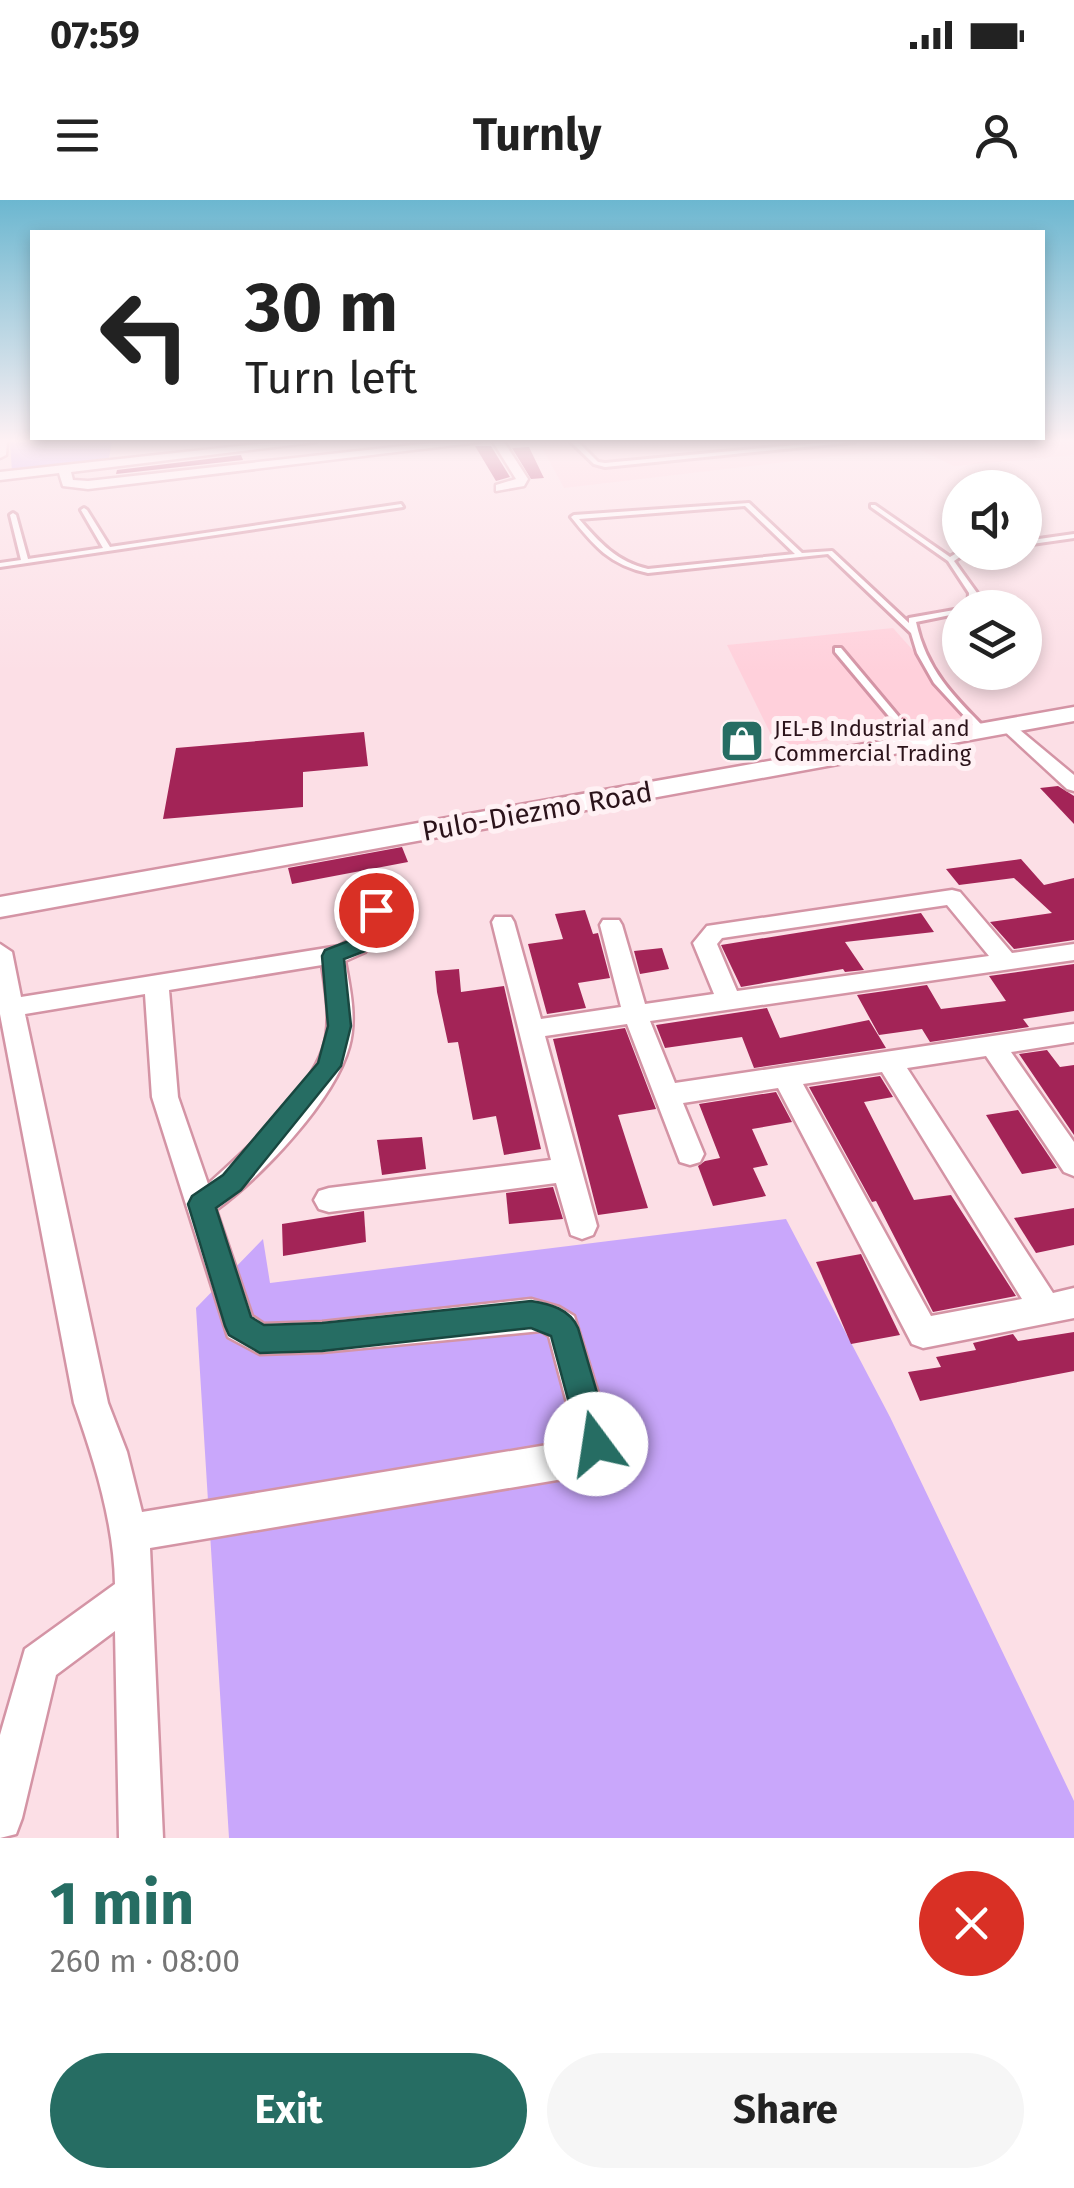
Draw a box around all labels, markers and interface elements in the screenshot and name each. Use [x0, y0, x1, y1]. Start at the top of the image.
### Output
text: 07:59 [50, 12, 140, 58]
icon: menu [50, 108, 105, 163]
text: Turnly [473, 108, 601, 162]
icon: person [969, 108, 1024, 163]
text: 30 m [245, 266, 398, 350]
icon: left [80, 270, 210, 400]
text: Turn left [245, 351, 417, 405]
map controls [942, 470, 1042, 690]
button: sound [942, 470, 1042, 570]
button: layers [942, 590, 1042, 690]
place label: JEL-B Industrial and Commercial Trading [774, 715, 972, 767]
shop icon: JEL-B Industrial and Commercial Trading [719, 718, 765, 764]
street label: Pulo-Diezmo Road [419, 775, 655, 848]
pin [334, 868, 419, 953]
icon: arrive [349, 883, 404, 938]
position arrow [544, 1392, 648, 1496]
text: 1 min [50, 1868, 194, 1940]
button: close [919, 1871, 1024, 1976]
text: 260 m · 08:00 [50, 1942, 240, 1980]
button: Exit [50, 2053, 527, 2168]
button: Share [547, 2053, 1024, 2168]

